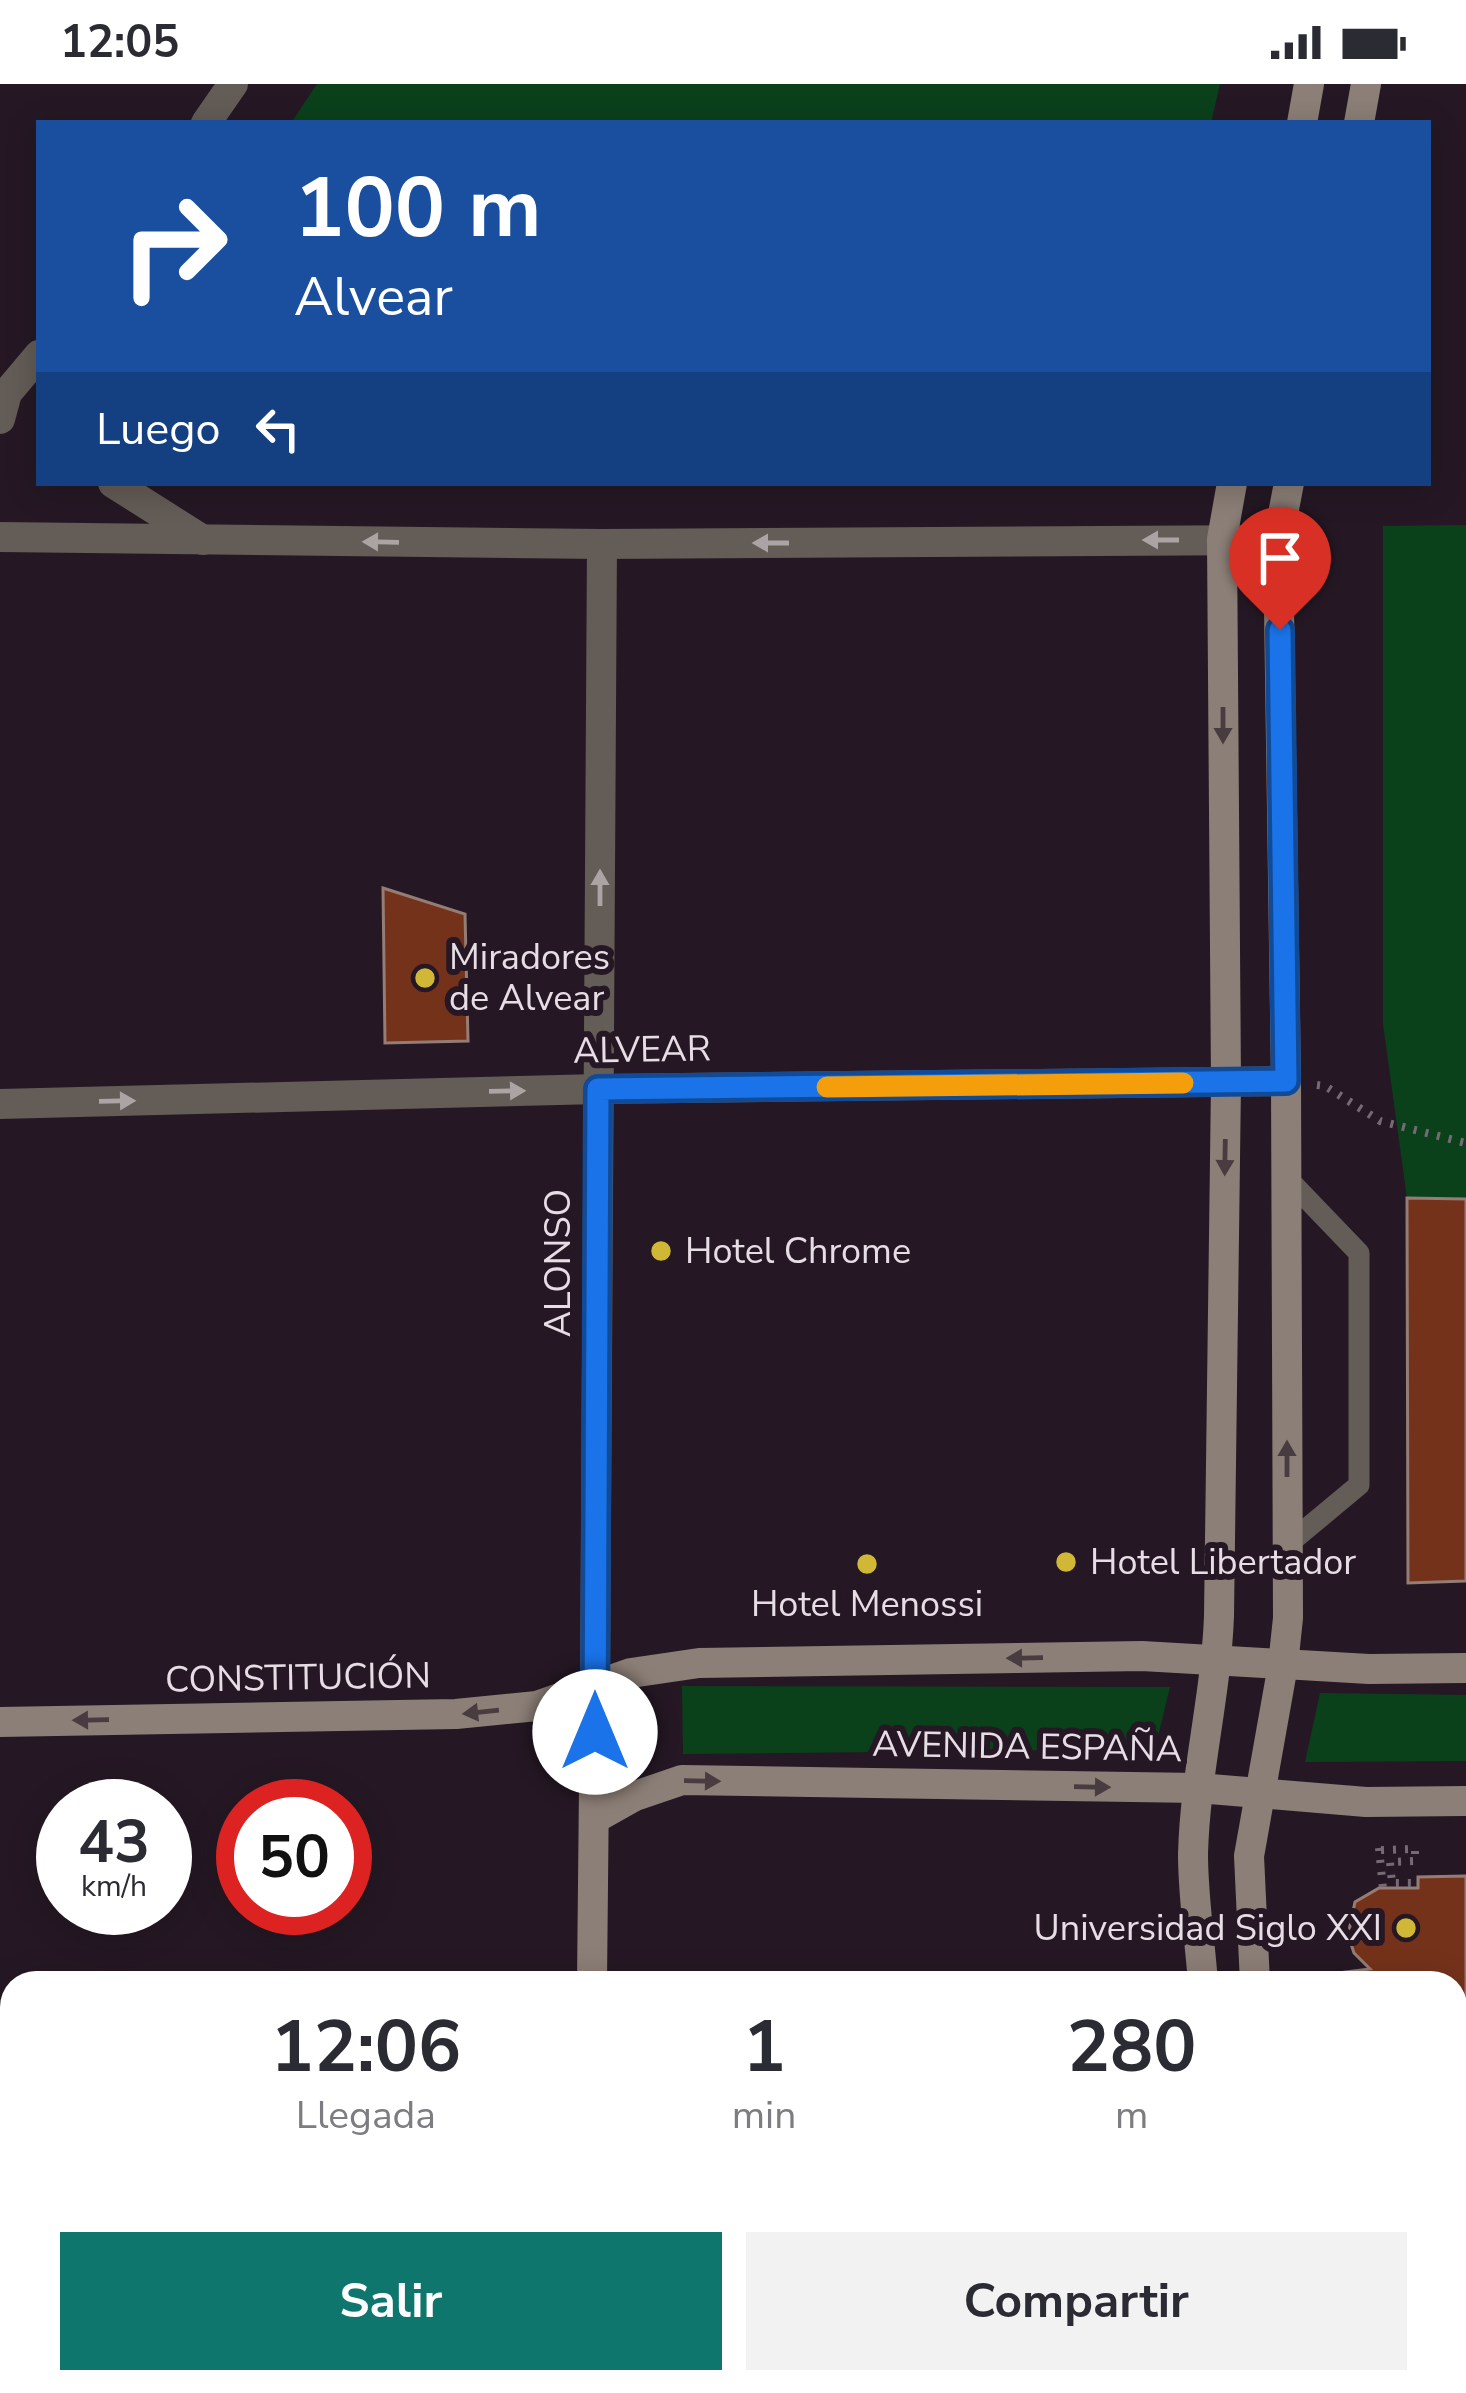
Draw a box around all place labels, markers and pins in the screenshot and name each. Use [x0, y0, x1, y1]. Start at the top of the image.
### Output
pin [1229, 507, 1331, 630]
place label: Miradores de Alvear [449, 933, 610, 1023]
marker: Miradores de Alvear [412, 965, 438, 991]
place label: Hotel Chrome [685, 1227, 911, 1276]
marker: Hotel Chrome [648, 1238, 674, 1264]
place label: Hotel Libertador [1090, 1538, 1356, 1587]
marker: Hotel Libertador [1053, 1549, 1079, 1575]
marker: Hotel Menossi [854, 1551, 880, 1577]
place label: Hotel Menossi [751, 1580, 983, 1629]
place label: Universidad Siglo XXI [1034, 1904, 1382, 1953]
marker: Universidad Siglo XXI [1393, 1915, 1419, 1941]

